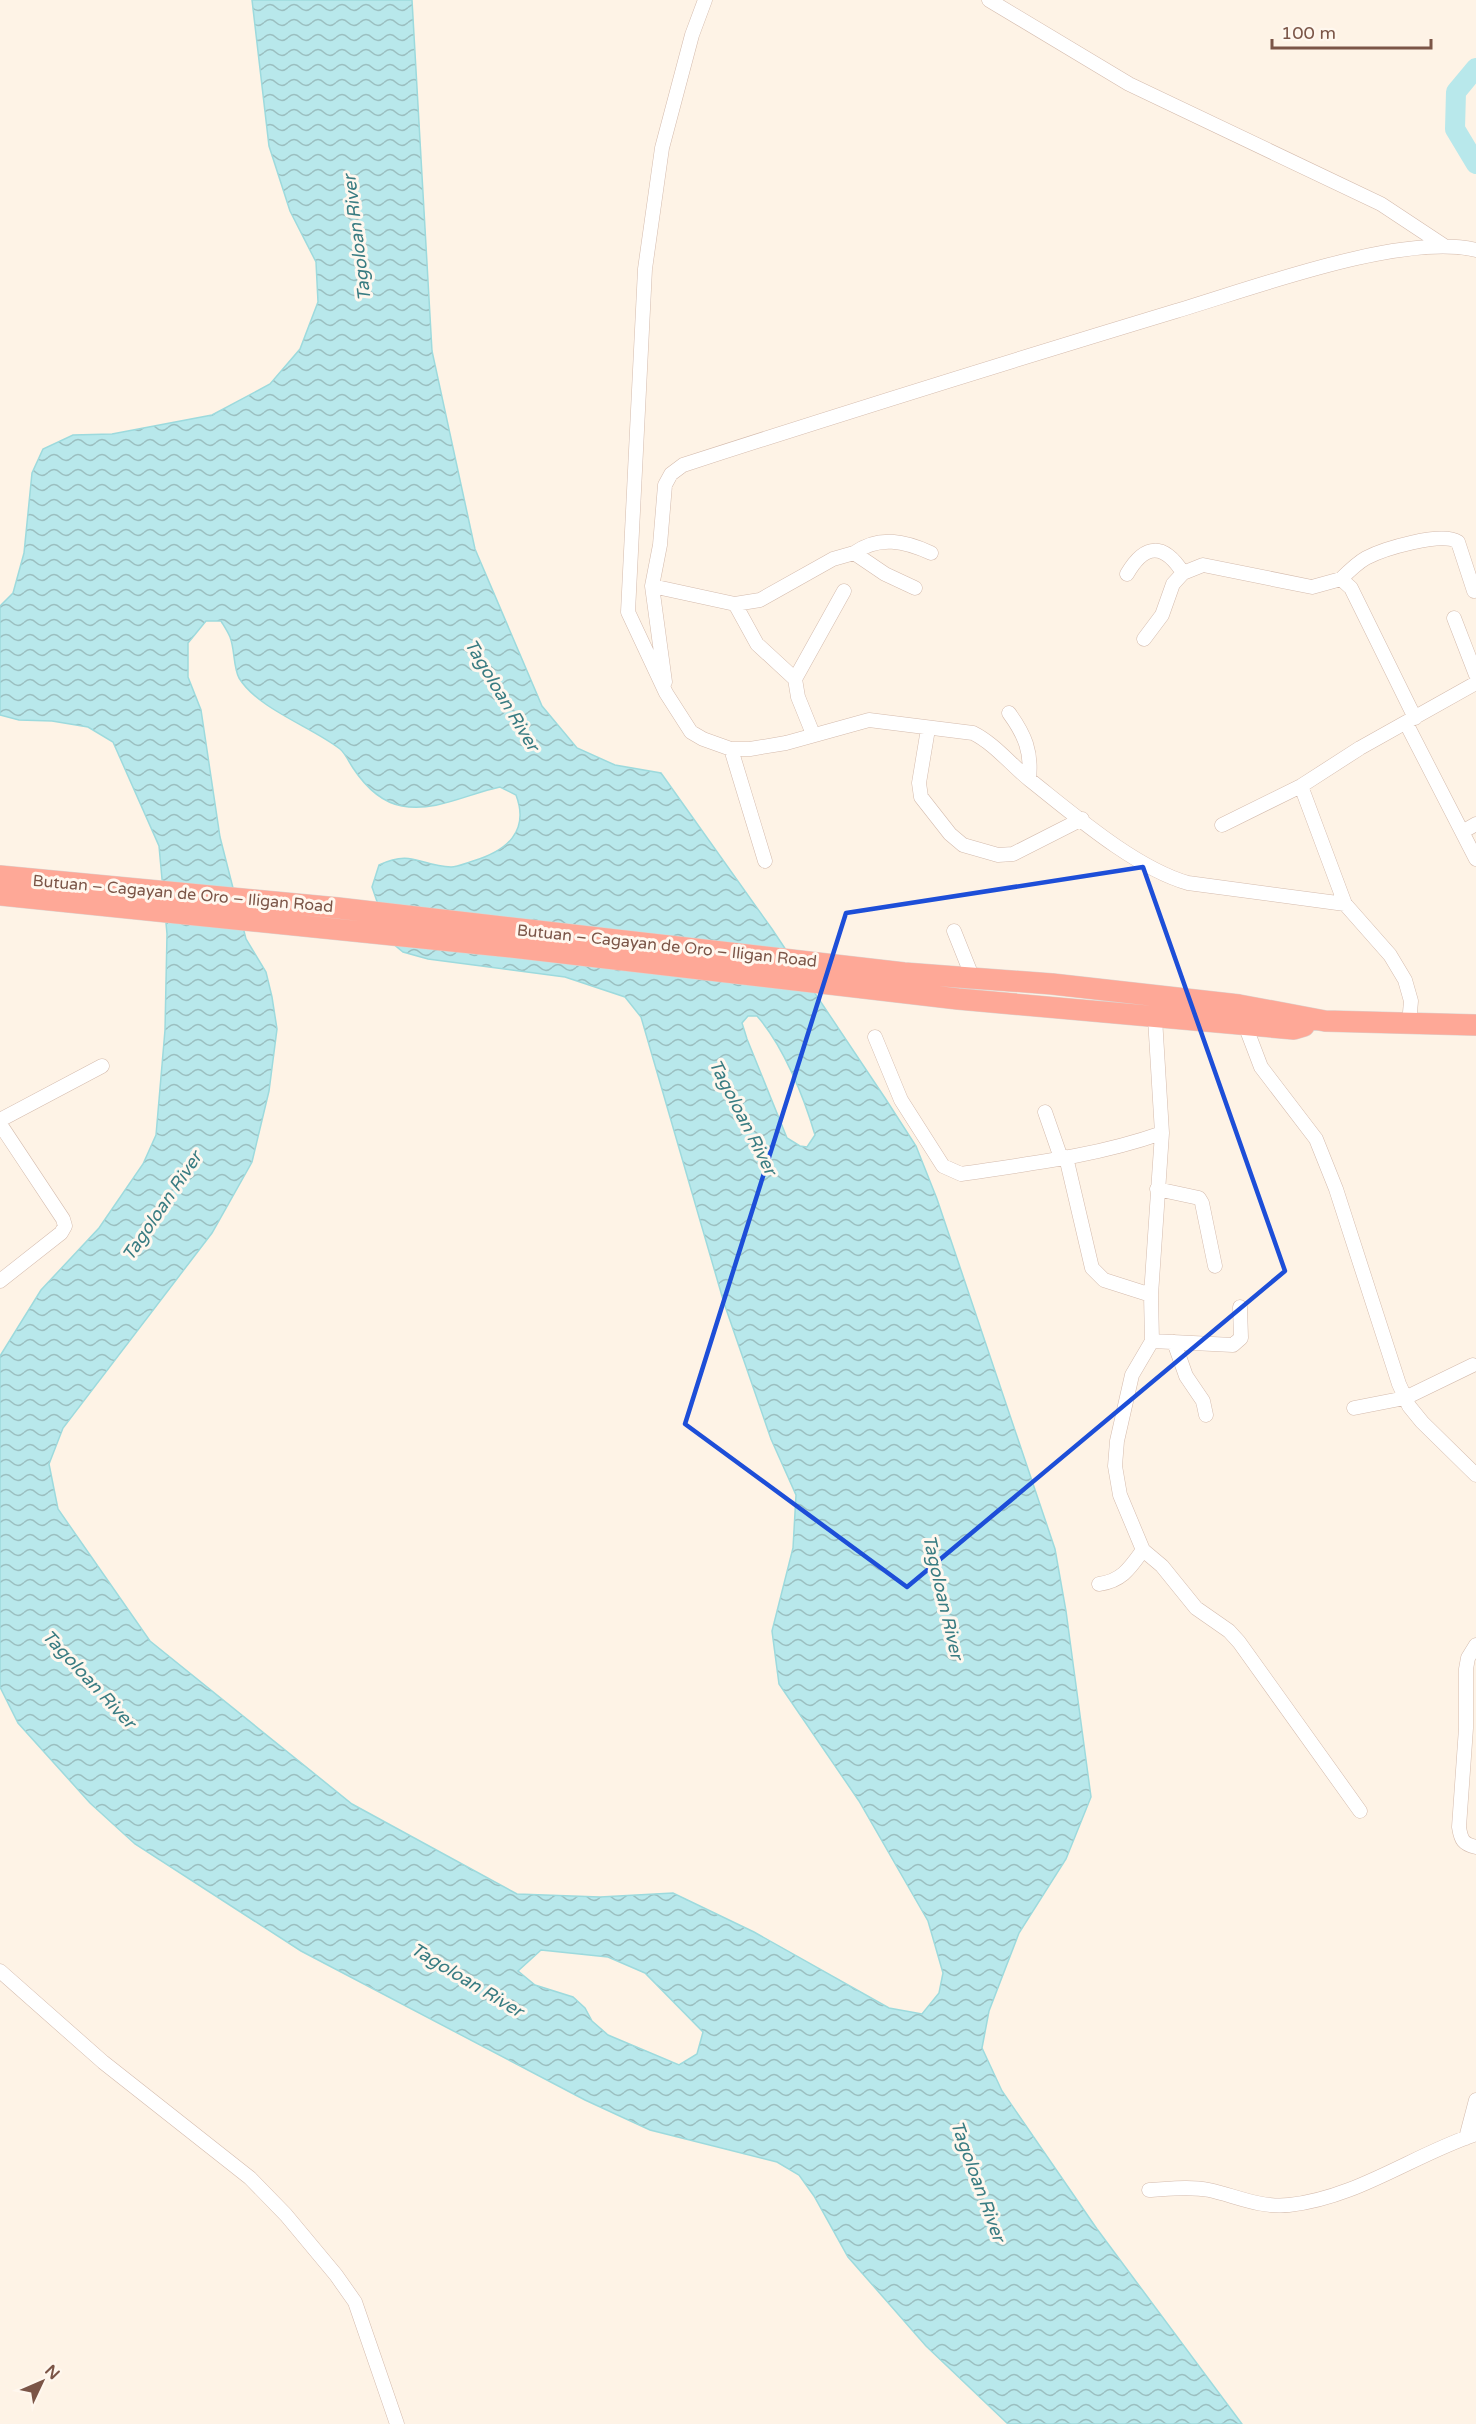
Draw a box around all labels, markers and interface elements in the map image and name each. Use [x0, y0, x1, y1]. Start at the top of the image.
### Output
scale bar [1272, 12, 1431, 50]
text: 100 m [1281, 22, 1336, 44]
water label: Tagoloan River [338, 172, 376, 302]
water label: Tagoloan River [460, 635, 545, 757]
street label: Butuan – Cagayan de Oro – Iligan Road [32, 871, 334, 917]
street label: Butuan – Cagayan de Oro – Iligan Road [516, 920, 818, 972]
water label: Tagoloan River [704, 1055, 783, 1180]
water label: Tagoloan River [117, 1145, 208, 1265]
water label: Tagoloan River [918, 1533, 968, 1663]
water label: Tagoloan River [38, 1625, 142, 1734]
water label: Tagoloan River [407, 1938, 529, 2023]
water label: Tagoloan River [946, 2118, 1011, 2246]
north arrow [12, 2352, 72, 2412]
text: N [40, 2361, 64, 2384]

